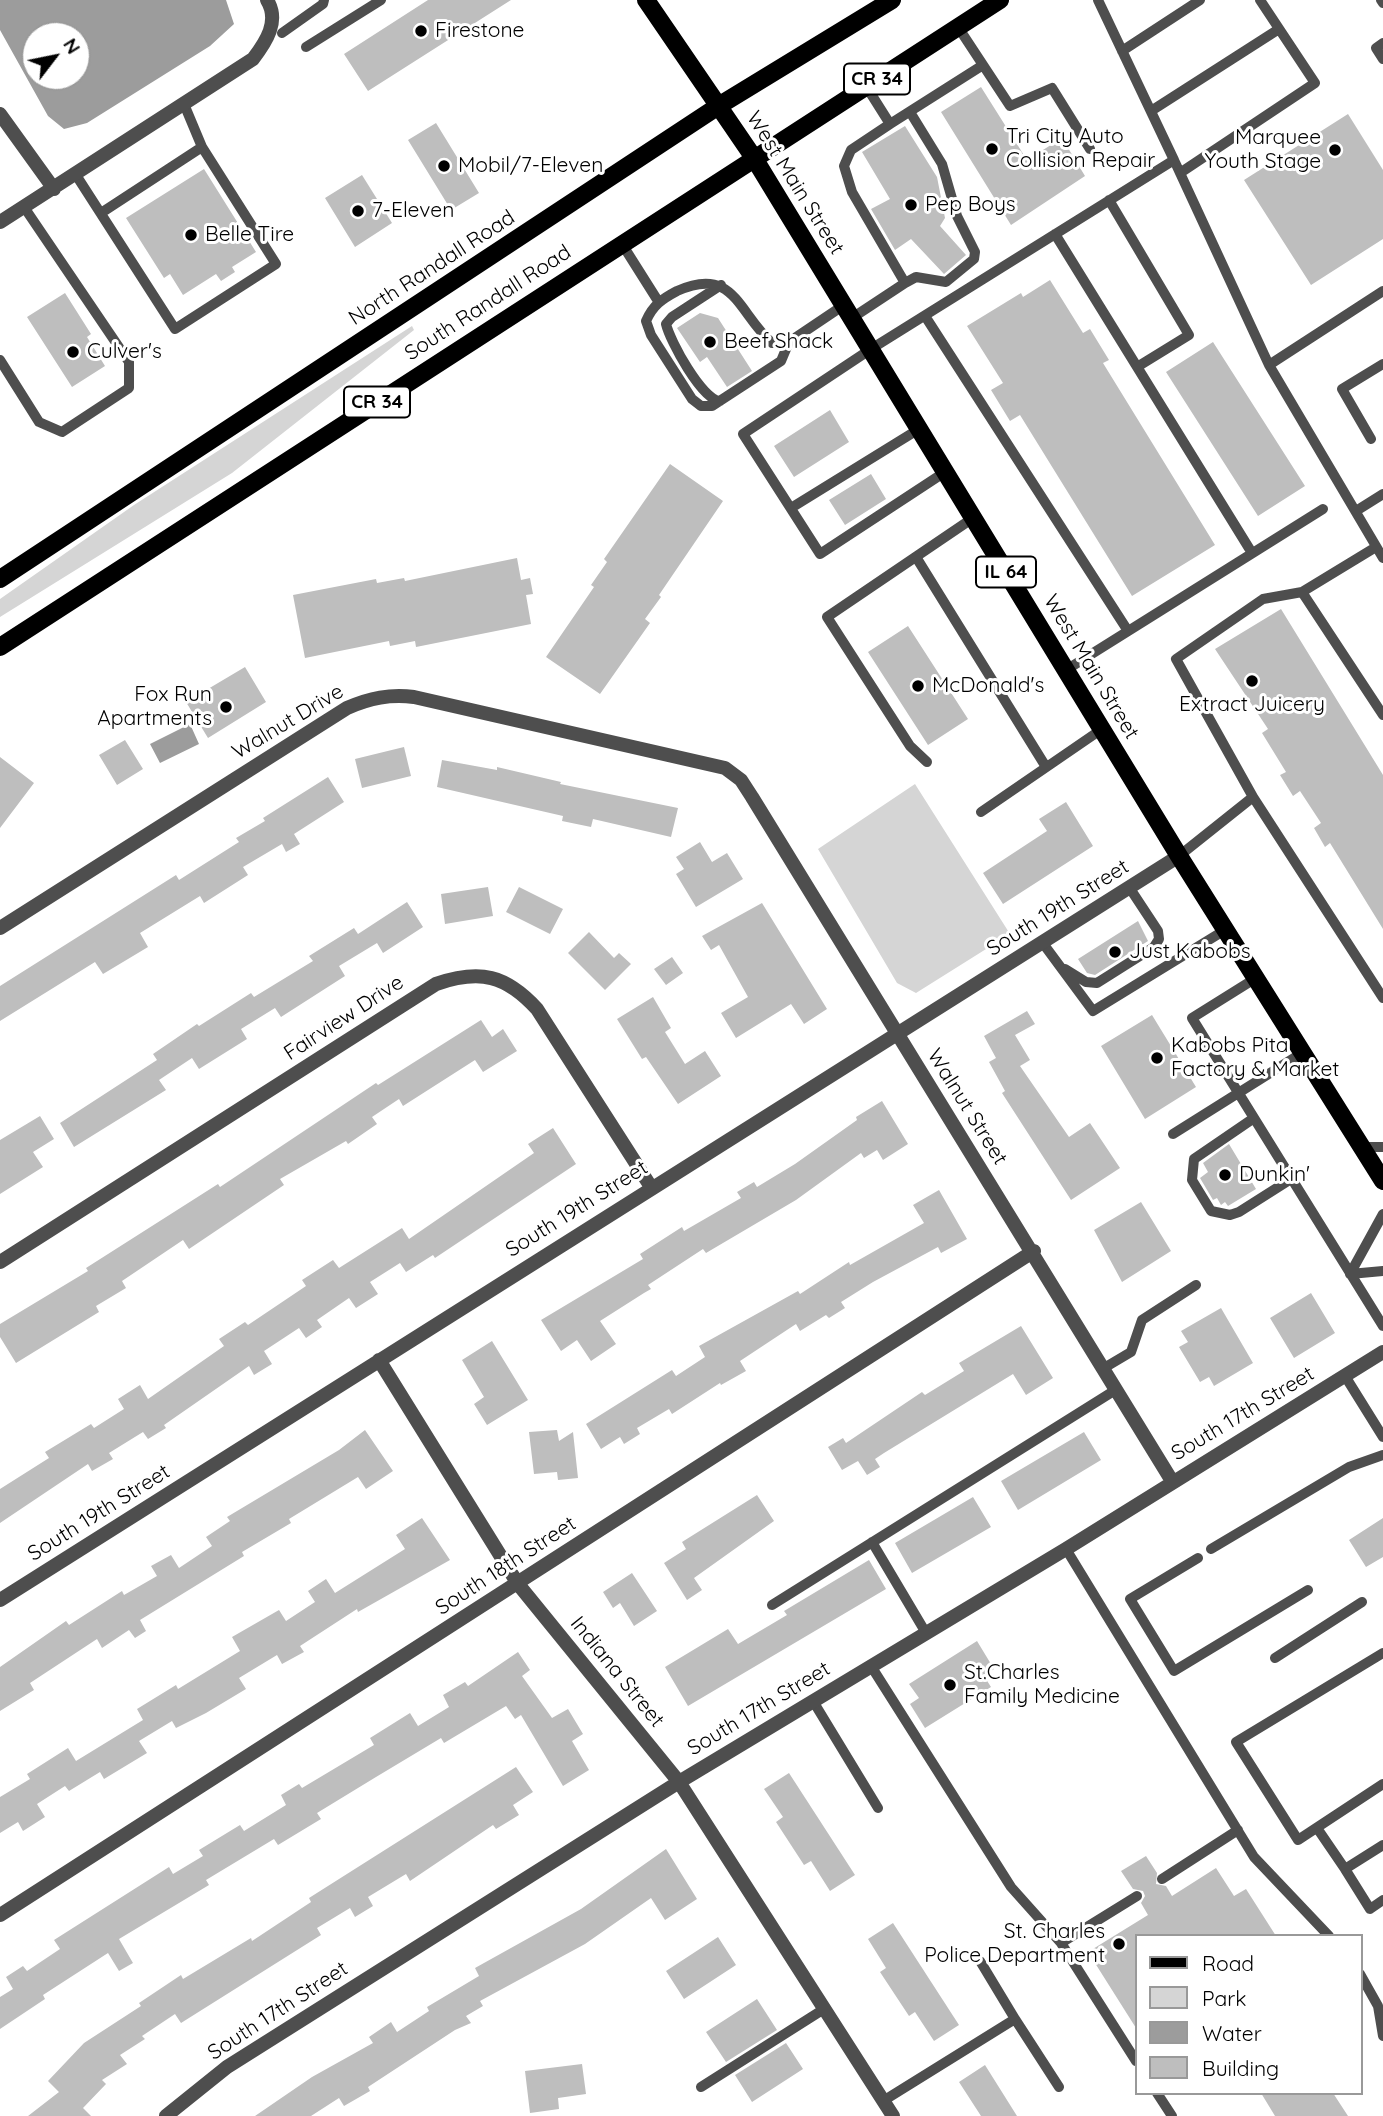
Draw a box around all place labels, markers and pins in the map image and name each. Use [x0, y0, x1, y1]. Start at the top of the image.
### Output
place label: Firestone [435, 18, 524, 44]
marker: Firestone [413, 23, 429, 39]
place label: Tri City Auto Collision Repair [1006, 124, 1155, 174]
place label: Marquee Youth Stage [1205, 125, 1321, 175]
marker: Tri City Auto Collision Repair [984, 141, 1000, 157]
marker: Marquee Youth Stage [1327, 142, 1343, 158]
place label: Mobil/7-Eleven [458, 153, 603, 179]
marker: Mobil/7-Eleven [436, 158, 452, 174]
place label: Pep Boys [925, 192, 1016, 218]
marker: Pep Boys [903, 197, 919, 213]
place label: 7-Eleven [372, 198, 454, 224]
marker: 7-Eleven [350, 203, 366, 219]
place label: Belle Tire [205, 222, 294, 248]
marker: Belle Tire [183, 227, 199, 243]
place label: Beef Shack [724, 329, 833, 355]
marker: Beef Shack [702, 334, 718, 350]
place label: Culver's [87, 339, 162, 365]
marker: Culver's [65, 344, 81, 360]
place label: McDonald's [932, 673, 1044, 699]
marker: Extract Juicery [1244, 673, 1260, 689]
marker: McDonald's [910, 678, 926, 694]
place label: Fox Run Apartments [97, 682, 212, 732]
place label: Extract Juicery [1179, 692, 1325, 718]
marker: Fox Run Apartments [218, 699, 234, 715]
place label: Just Kabobs [1129, 939, 1251, 965]
marker: Just Kabobs [1107, 944, 1123, 960]
place label: Kabobs Pita Factory & Market [1171, 1033, 1339, 1083]
marker: Kabobs Pita Factory & Market [1149, 1050, 1165, 1066]
place label: Dunkin' [1239, 1162, 1310, 1188]
marker: Dunkin' [1217, 1167, 1233, 1183]
place label: St.Charles Family Medicine [964, 1660, 1120, 1710]
marker: St.Charles Family Medicine [942, 1677, 958, 1693]
place label: St. Charles Police Department [924, 1919, 1105, 1969]
marker: St. Charles Police Department [1111, 1936, 1127, 1952]

